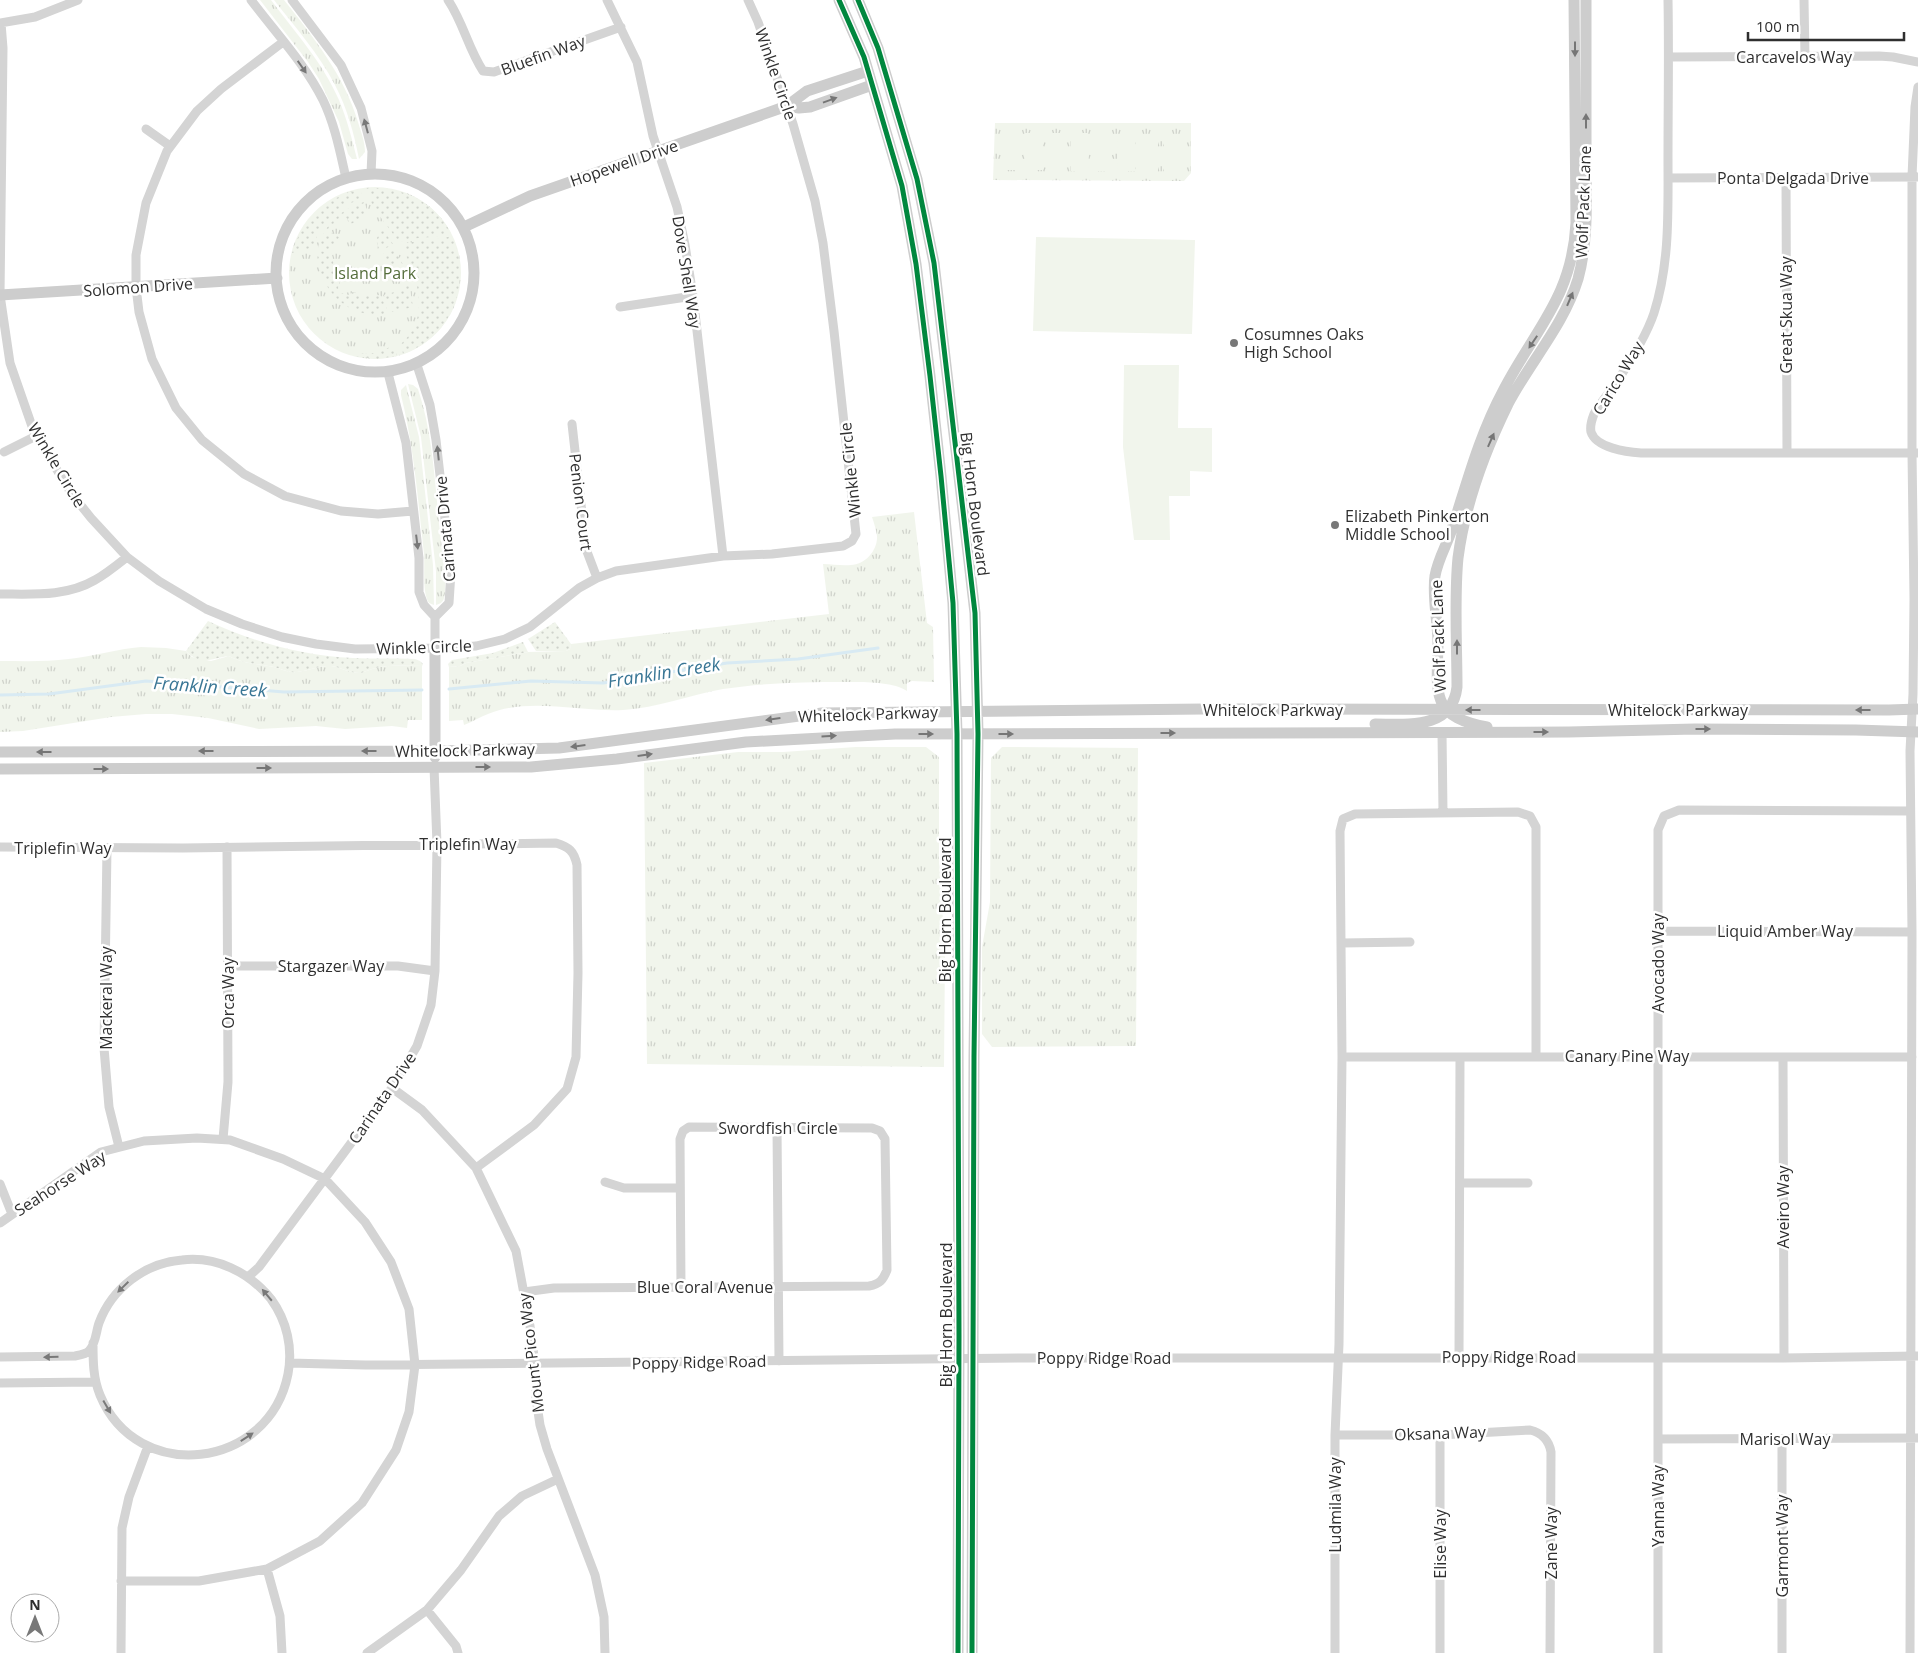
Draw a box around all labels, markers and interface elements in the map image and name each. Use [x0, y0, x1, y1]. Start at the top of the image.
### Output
scale bar [1748, 10, 1904, 42]
text: 100 m [1756, 16, 1800, 36]
street label: Winkle Circle [750, 25, 802, 123]
street label: Bluefin Way [498, 29, 589, 80]
one-way arrow [1571, 41, 1579, 57]
street label: Carcavelos Way [1736, 46, 1853, 68]
one-way arrow [297, 60, 307, 73]
one-way arrow [823, 96, 838, 104]
one-way arrow [1582, 112, 1590, 128]
one-way arrow [361, 119, 369, 134]
street label: Hopewell Drive [567, 134, 681, 192]
street label: Wolf Pack Lane [1570, 145, 1596, 259]
street label: Ponta Delgada Drive [1717, 167, 1869, 189]
street label: Dove Shell Way [667, 214, 707, 331]
street label: Great Skua Way [1775, 255, 1797, 374]
park label: Island Park [334, 262, 417, 284]
street label: Solomon Drive [83, 272, 193, 302]
one-way arrow [1567, 292, 1575, 306]
place label: Cosumnes Oaks High School [1244, 323, 1364, 363]
one-way arrow [1528, 335, 1538, 348]
street label: Carico Way [1587, 336, 1649, 419]
marker: Cosumnes Oaks High School [1228, 337, 1240, 349]
street label: Winkle Circle [23, 418, 91, 512]
street label: Winkle Circle [834, 421, 866, 519]
street label: Big Horn Boulevard [955, 431, 995, 577]
one-way arrow [1488, 433, 1496, 447]
one-way arrow [434, 444, 442, 460]
street label: Penion Court [564, 452, 598, 552]
street label: Carinata Drive [429, 475, 461, 583]
place label: Elizabeth Pinkerton Middle School [1345, 505, 1489, 545]
marker: Elizabeth Pinkerton Middle School [1329, 519, 1341, 531]
one-way arrow [413, 534, 421, 550]
street label: Wolf Pack Lane [1425, 579, 1451, 693]
street label: Winkle Circle [376, 634, 472, 660]
one-way arrow [1453, 639, 1461, 655]
water label: Franklin Creek [606, 651, 723, 693]
water label: Franklin Creek [153, 670, 269, 702]
street label: Whitelock Parkway [1203, 699, 1344, 721]
street label: Whitelock Parkway [1608, 699, 1749, 721]
street label: Whitelock Parkway [798, 701, 939, 727]
one-way arrow [1465, 706, 1481, 714]
one-way arrow [1855, 706, 1871, 714]
one-way arrow [765, 715, 781, 723]
one-way arrow [1695, 725, 1711, 733]
one-way arrow [1533, 728, 1549, 736]
one-way arrow [998, 729, 1014, 737]
one-way arrow [1161, 729, 1177, 737]
one-way arrow [918, 730, 934, 738]
one-way arrow [821, 732, 837, 740]
street label: Whitelock Parkway [395, 738, 536, 762]
one-way arrow [569, 742, 585, 750]
one-way arrow [198, 747, 214, 755]
one-way arrow [360, 747, 376, 755]
one-way arrow [35, 748, 51, 756]
one-way arrow [637, 751, 653, 759]
one-way arrow [475, 763, 491, 771]
one-way arrow [256, 764, 272, 772]
one-way arrow [93, 765, 109, 773]
street label: Triplefin Way [419, 833, 518, 855]
street label: Triplefin Way [14, 837, 113, 859]
street label: Big Horn Boulevard [934, 837, 956, 983]
street label: Avocado Way [1647, 912, 1669, 1013]
street label: Liquid Amber Way [1717, 920, 1854, 942]
street label: Mackeral Way [95, 945, 117, 1050]
street label: Stargazer Way [278, 955, 385, 977]
street label: Orca Way [217, 956, 239, 1029]
street label: Canary Pine Way [1565, 1045, 1690, 1067]
street label: Carinata Drive [343, 1048, 421, 1148]
street label: Swordfish Circle [718, 1117, 838, 1139]
street label: Seahorse Way [10, 1145, 111, 1221]
street label: Aveiro Way [1772, 1164, 1794, 1249]
street label: Big Horn Boulevard [935, 1242, 957, 1388]
street label: Blue Coral Avenue [637, 1276, 773, 1298]
one-way arrow [117, 1281, 129, 1293]
one-way arrow [261, 1289, 272, 1302]
street label: Mount Pico Way [513, 1291, 549, 1414]
street label: Poppy Ridge Road [1442, 1346, 1576, 1368]
street label: Poppy Ridge Road [1037, 1347, 1171, 1369]
street label: Poppy Ridge Road [631, 1350, 767, 1374]
one-way arrow [42, 1353, 58, 1361]
one-way arrow [102, 1400, 111, 1413]
street label: Oksana Way [1394, 1420, 1487, 1446]
street label: Marisol Way [1740, 1428, 1831, 1450]
one-way arrow [241, 1433, 254, 1442]
street label: Ludmila Way [1324, 1456, 1346, 1553]
street label: Yanna Way [1647, 1464, 1669, 1547]
street label: Garmont Way [1771, 1494, 1793, 1597]
street label: Zane Way [1540, 1506, 1562, 1579]
street label: Elise Way [1429, 1508, 1451, 1579]
north arrow [10, 1593, 60, 1643]
text: N [29, 1595, 41, 1614]

